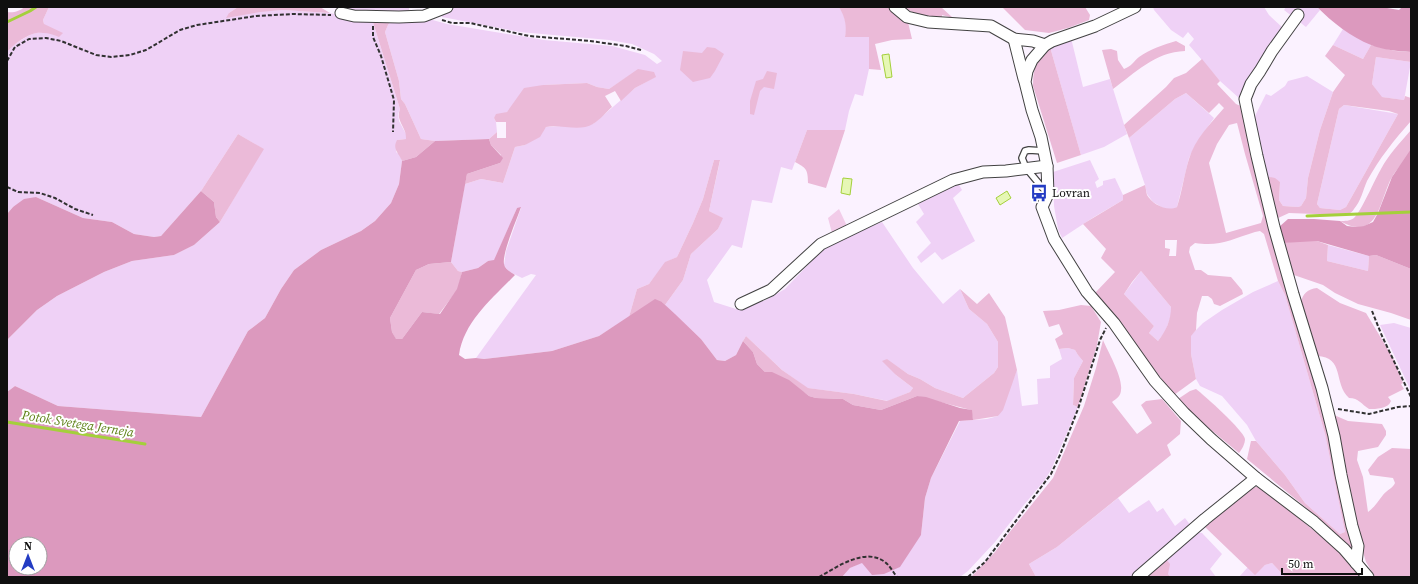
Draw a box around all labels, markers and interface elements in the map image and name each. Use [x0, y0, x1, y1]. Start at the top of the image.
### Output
bus stop icon: Lovran [1029, 183, 1049, 203]
place label: Lovran [1052, 185, 1090, 201]
water label: Potok Svetega Jerneja [20, 406, 135, 441]
north arrow [8, 536, 48, 576]
text: N [24, 539, 32, 554]
scale bar [1282, 550, 1362, 576]
text: 50 m [1288, 556, 1314, 572]

